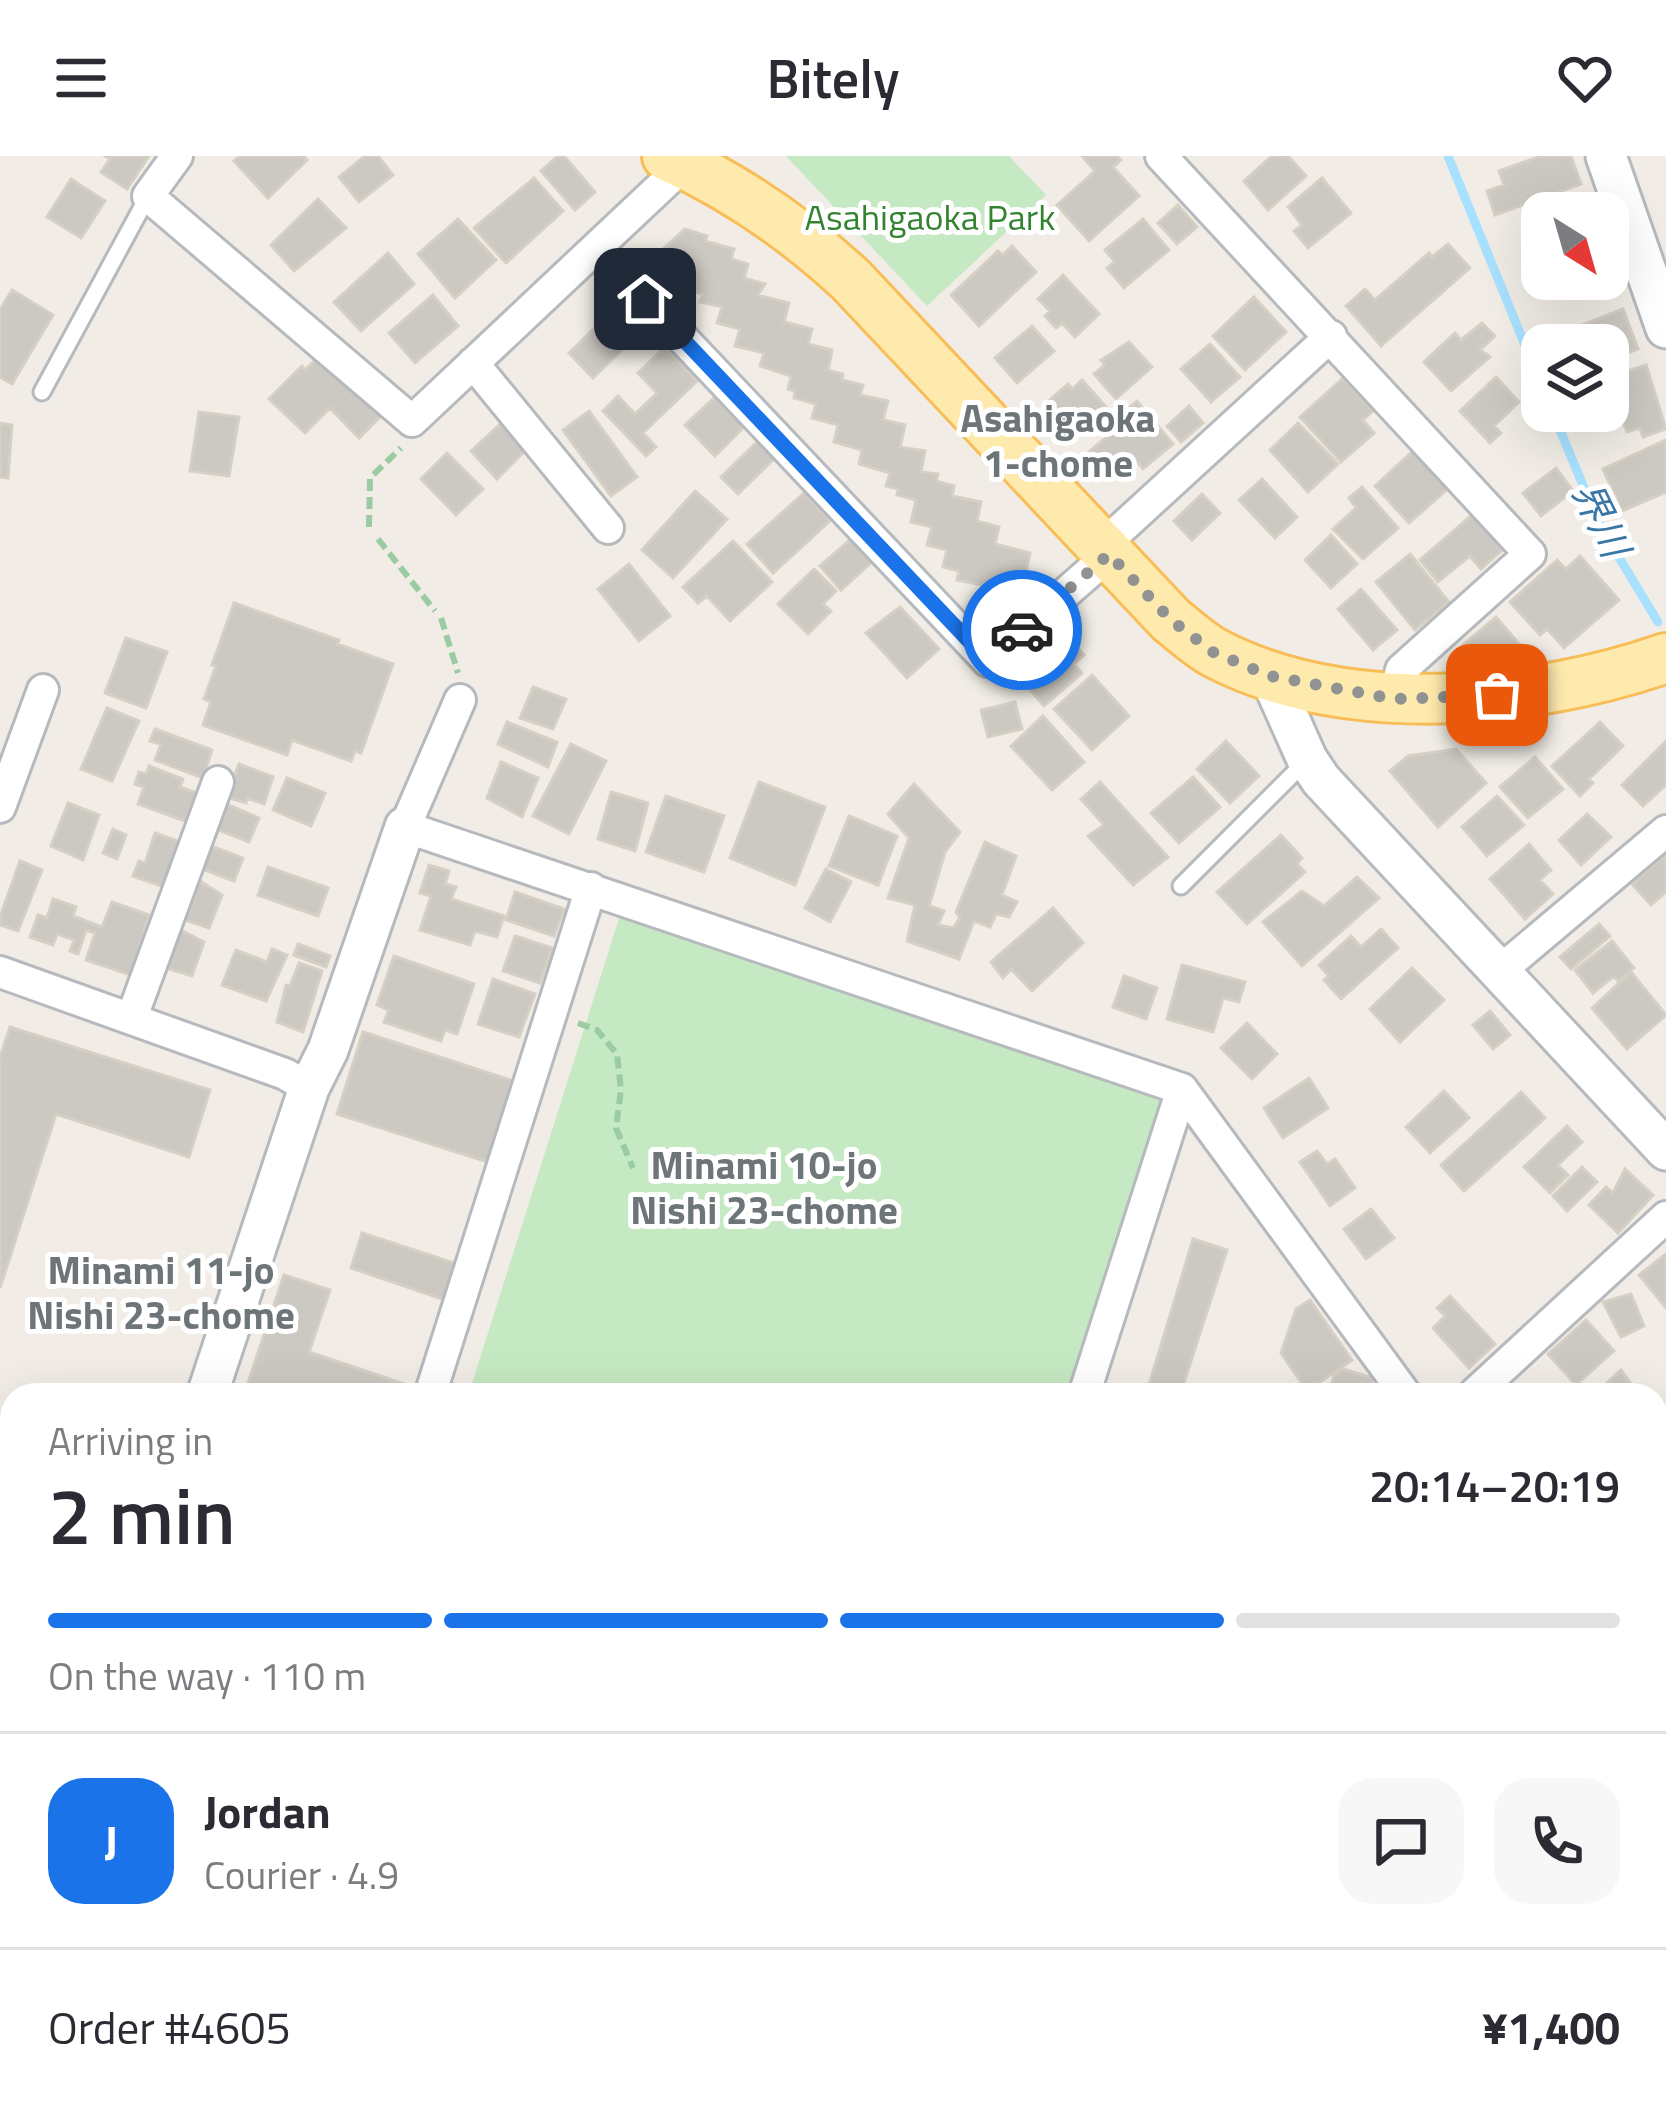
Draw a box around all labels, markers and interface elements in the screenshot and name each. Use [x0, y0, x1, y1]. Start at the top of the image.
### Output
text: Bitely [766, 37, 900, 119]
icon: menu [48, 45, 114, 111]
icon: heart [1552, 45, 1618, 111]
park label: Asahigaoka Park [805, 189, 1056, 244]
north arrow [1521, 192, 1629, 300]
map controls [1521, 192, 1629, 432]
pin [594, 248, 696, 350]
icon: home [612, 266, 678, 332]
button: layers [1521, 324, 1629, 432]
district label: Asahigaoka 1-chome [961, 388, 1155, 492]
water label: 界川 [1558, 471, 1647, 570]
courier [962, 570, 1082, 690]
icon: car [989, 597, 1055, 663]
pin [1446, 644, 1548, 746]
icon: bag [1464, 662, 1530, 728]
district label: Minami 10-jo Nishi 23-chome [630, 1135, 898, 1239]
district label: Minami 11-jo Nishi 23-chome [27, 1240, 295, 1344]
text: Arriving in [48, 1411, 213, 1470]
text: 20:14–20:19 [1369, 1451, 1620, 1519]
text: 2 min [48, 1456, 236, 1574]
text: On the way · 110 m [48, 1646, 366, 1705]
text: Jordan [204, 1777, 331, 1845]
button: chat [1338, 1778, 1464, 1904]
button: phone [1494, 1778, 1620, 1904]
text: J [104, 1807, 118, 1875]
text: Courier · 4.9 [204, 1845, 399, 1904]
text: Order #4605 [48, 1993, 291, 2061]
text: ¥1,400 [1482, 1993, 1620, 2061]

